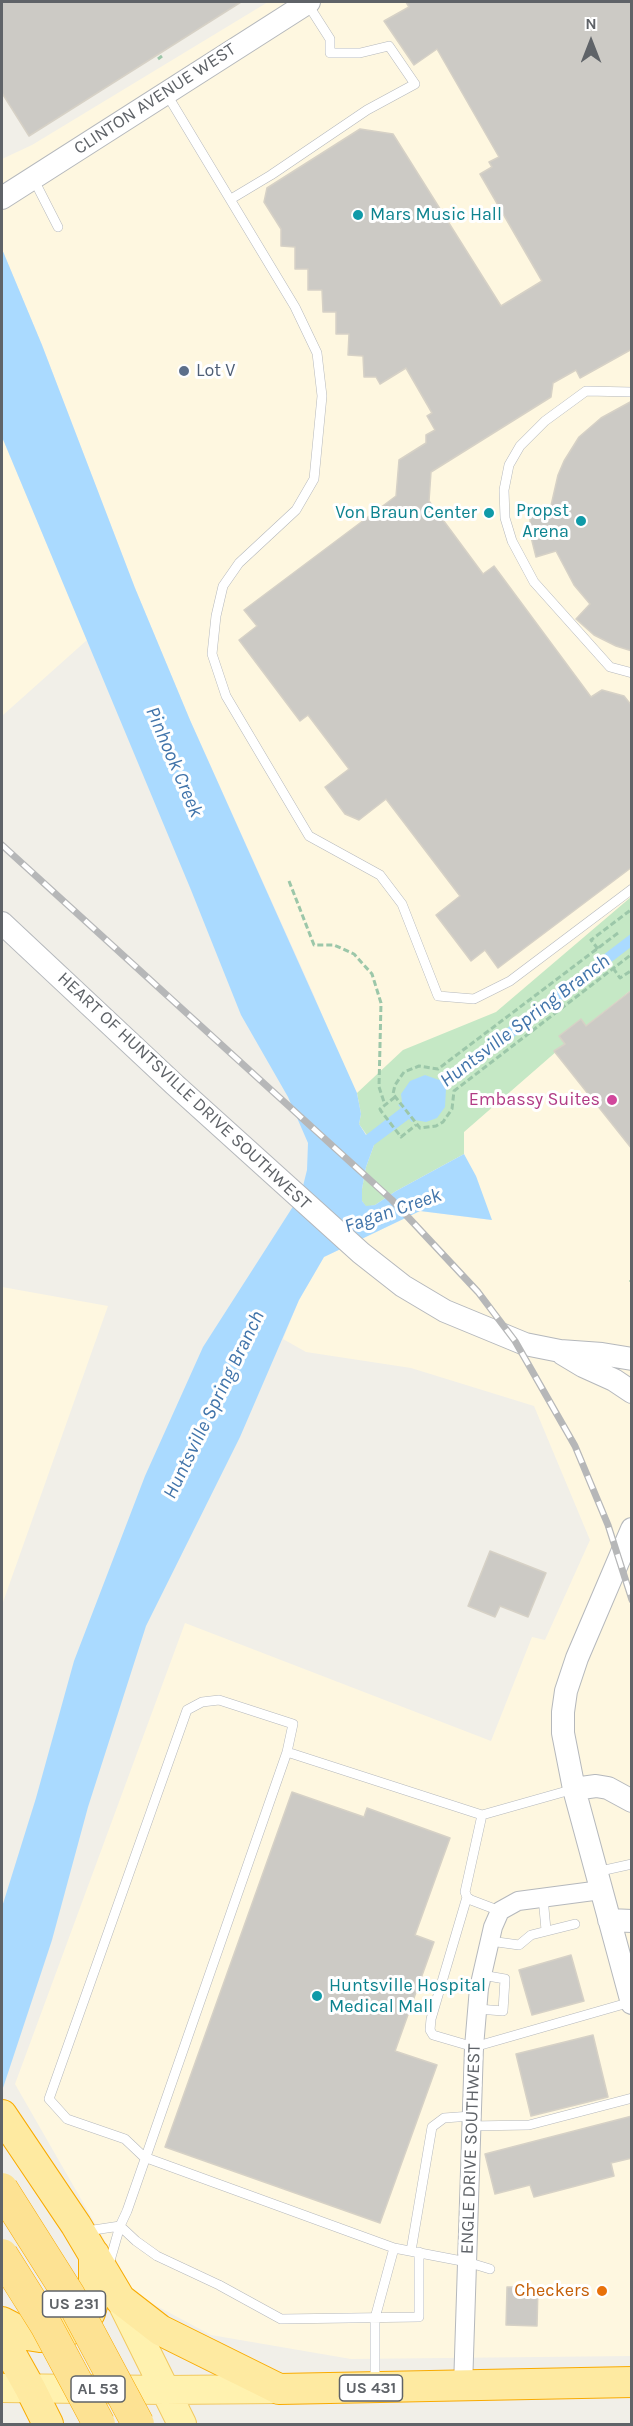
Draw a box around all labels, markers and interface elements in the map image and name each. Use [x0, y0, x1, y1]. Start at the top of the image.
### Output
north arrow [561, 12, 621, 72]
text: N [585, 14, 597, 33]
street label: CLINTON AVENUE WEST [70, 39, 240, 159]
place label: Mars Music Hall [370, 204, 502, 226]
marker: Mars Music Hall [351, 208, 365, 222]
place label: Lot V [196, 360, 235, 382]
marker: Lot V [177, 364, 191, 378]
place label: Propst Arena [516, 500, 569, 542]
place label: Von Braun Center [335, 502, 477, 524]
marker: Von Braun Center [482, 506, 496, 520]
marker: Propst Arena [574, 514, 588, 528]
water label: Pinhook Creek [140, 703, 208, 821]
water label: Huntsville Spring Branch [435, 949, 615, 1093]
street label: HEART OF HUNTSVILLE DRIVE SOUTHWEST [53, 968, 315, 1214]
place label: Embassy Suites [469, 1089, 600, 1111]
marker: Embassy Suites [605, 1093, 619, 1107]
water label: Fagan Creek [341, 1183, 445, 1239]
water label: Huntsville Spring Branch [158, 1307, 270, 1503]
place label: Huntsville Hospital Medical Mall [329, 1975, 486, 2018]
marker: Huntsville Hospital Medical Mall [310, 1989, 324, 2003]
street label: ENGLE DRIVE SOUTHWEST [457, 2043, 485, 2255]
place label: Checkers [514, 2280, 590, 2302]
marker: Checkers [595, 2284, 609, 2298]
road number: US 231 [42, 2291, 106, 2317]
road number: US 431 [340, 2375, 403, 2401]
road number: AL 53 [71, 2376, 125, 2402]

